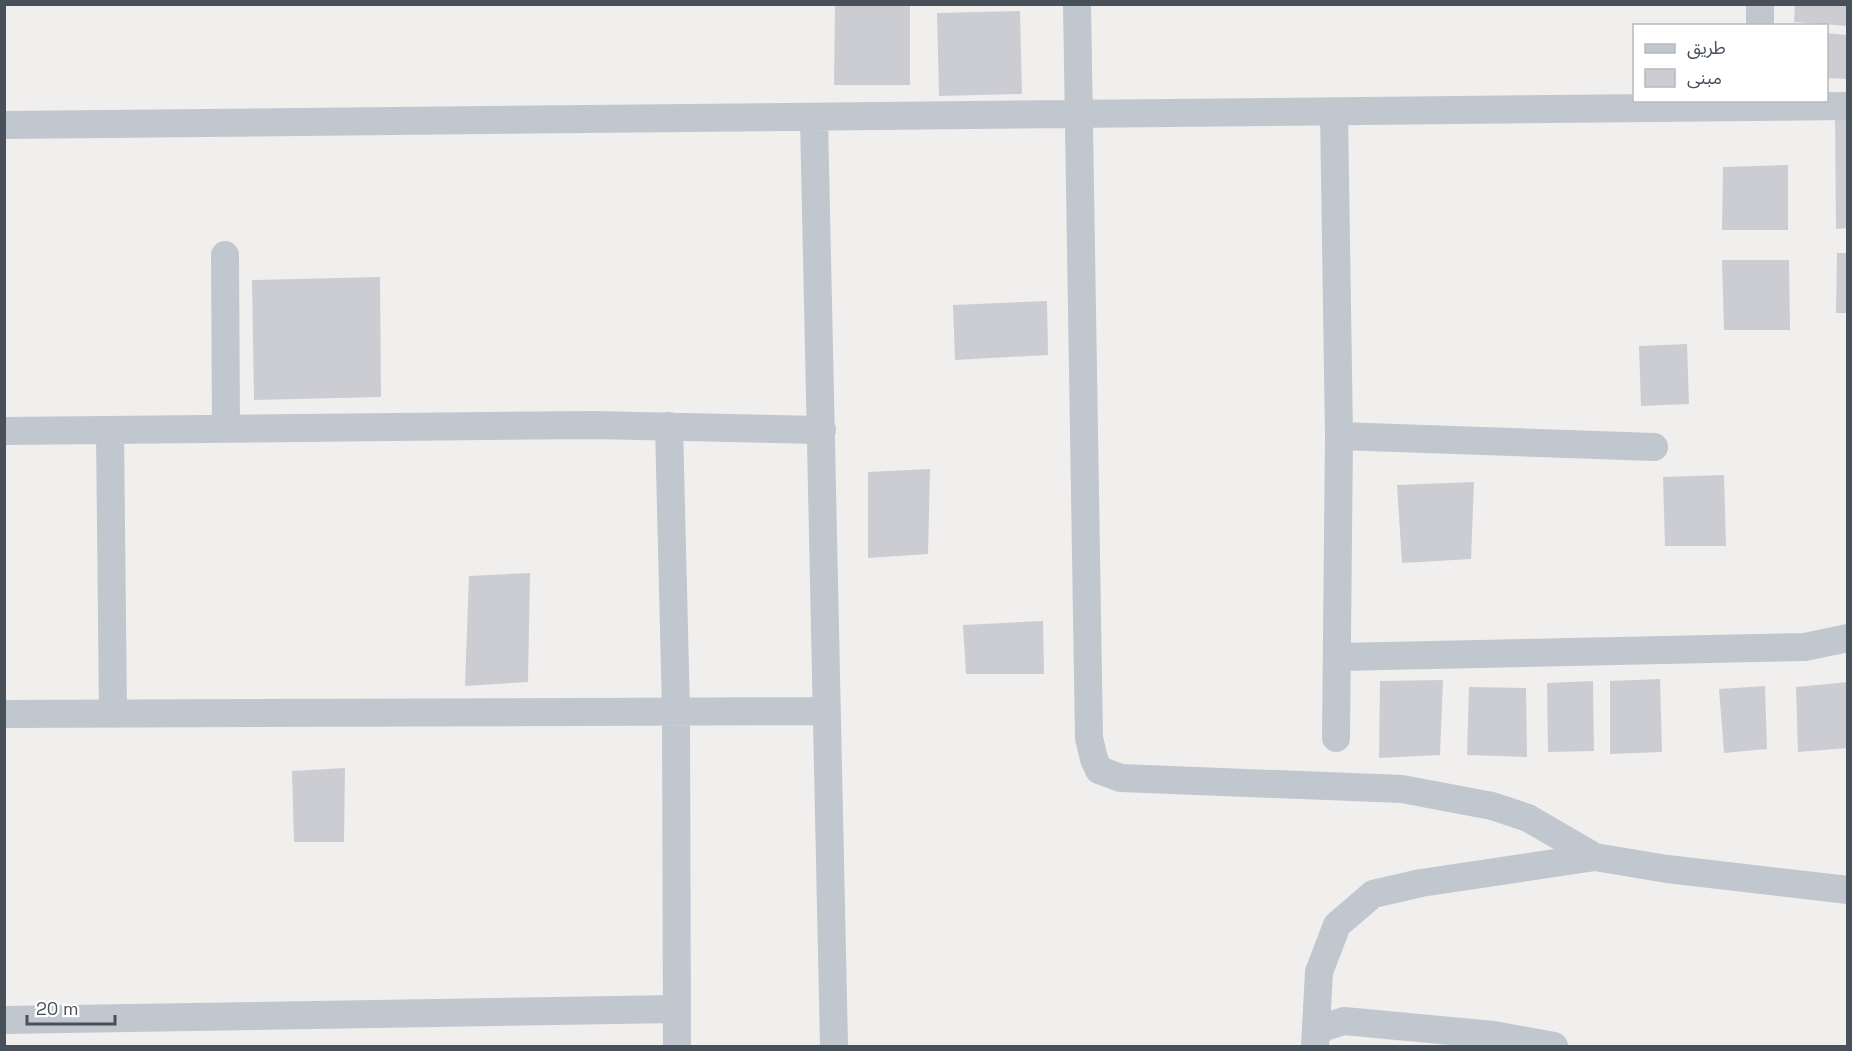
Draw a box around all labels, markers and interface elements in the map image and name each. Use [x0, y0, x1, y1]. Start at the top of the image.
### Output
legend [1633, 24, 1828, 102]
text: طريق [1687, 36, 1726, 59]
text: مبنى [1687, 66, 1722, 89]
scale bar [27, 988, 116, 1026]
text: 20 m [36, 997, 79, 1020]

